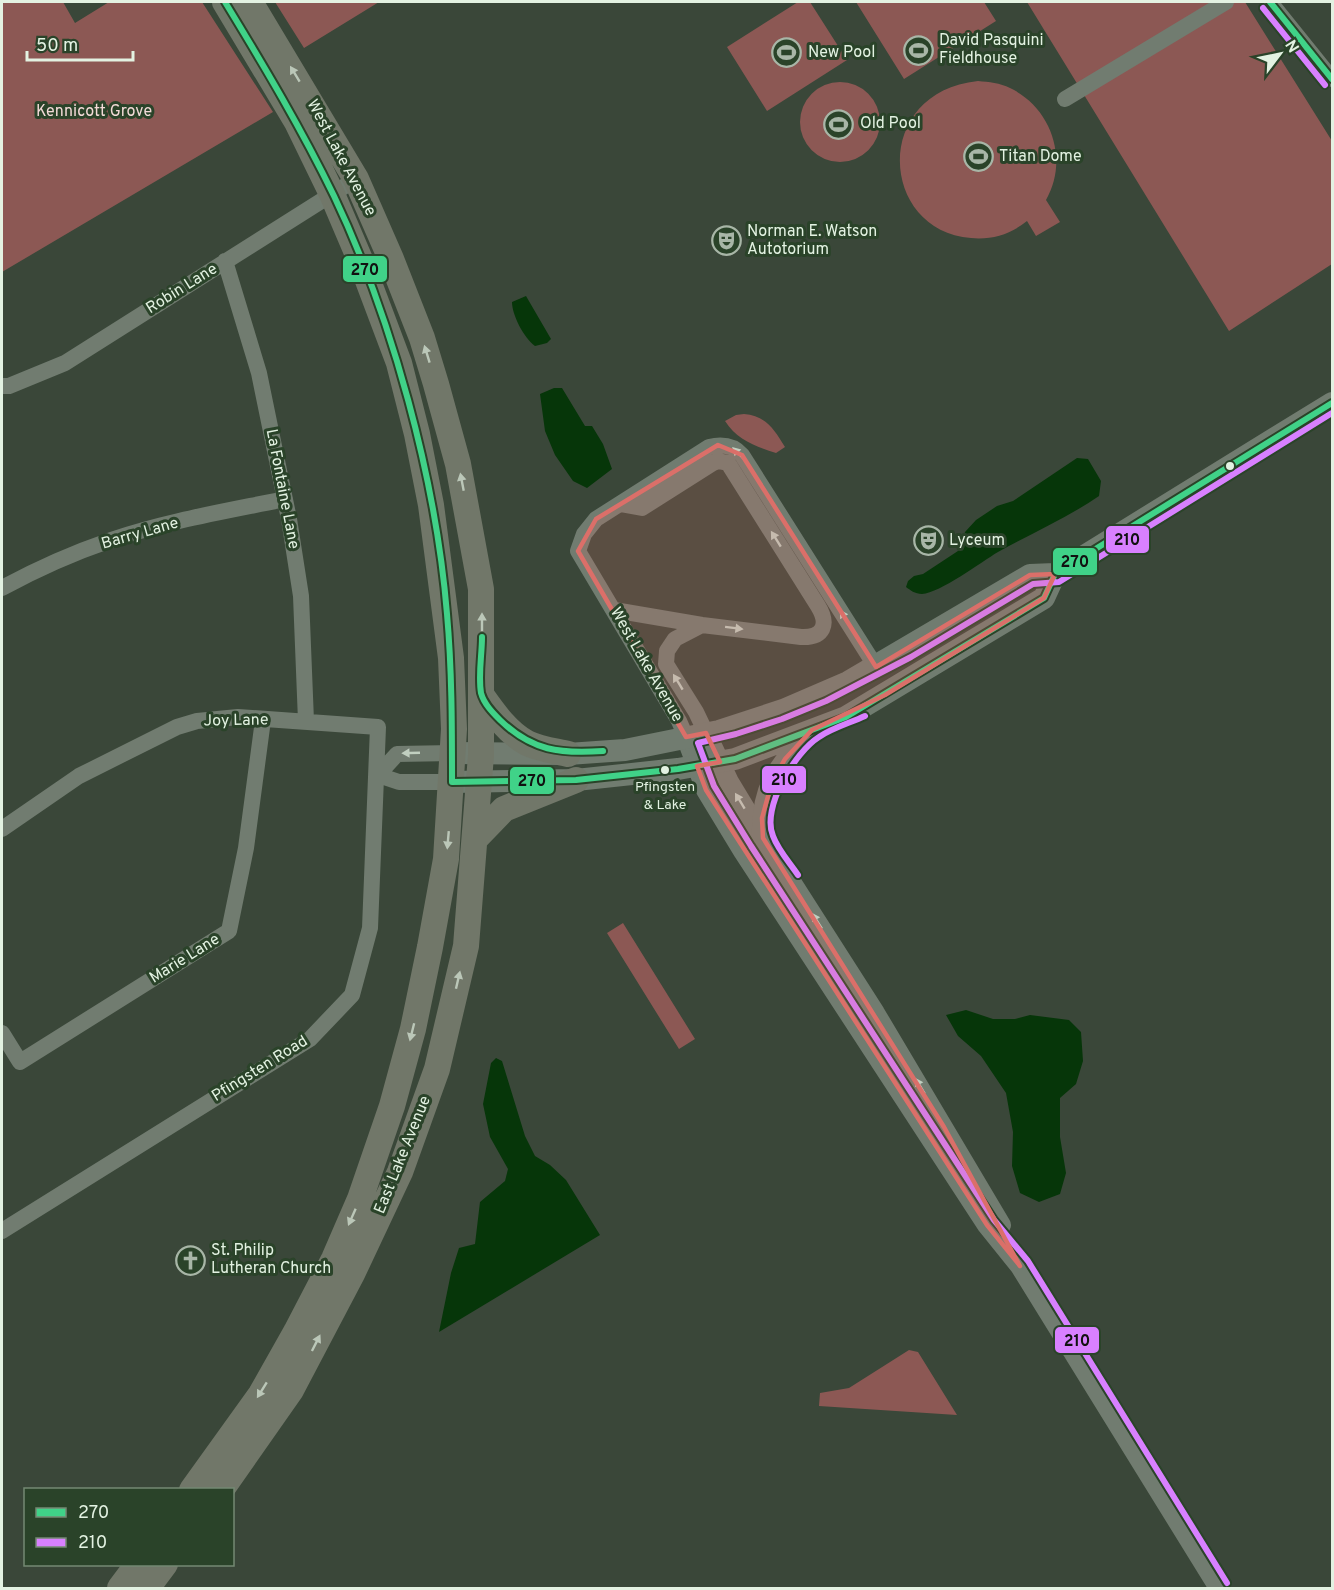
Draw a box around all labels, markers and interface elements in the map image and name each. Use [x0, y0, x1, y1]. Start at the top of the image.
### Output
scale bar [27, 24, 134, 62]
north arrow [1250, 24, 1310, 84]
place label: David Pasquini Fieldhouse [939, 31, 1044, 69]
sports icon: David Pasquini Fieldhouse [902, 34, 934, 66]
text: 50 m [36, 35, 78, 58]
sports icon: New Pool [771, 37, 803, 69]
text: N [1279, 37, 1303, 57]
place label: New Pool [808, 43, 875, 63]
one-way arrow [289, 66, 300, 82]
street label: West Lake Avenue [302, 96, 380, 220]
park label: Kennicott Grove [36, 102, 152, 122]
sports icon: Old Pool [823, 108, 855, 140]
place label: Old Pool [860, 114, 921, 134]
sports icon: Titan Dome [962, 141, 994, 173]
place label: Titan Dome [999, 147, 1082, 167]
place label: Norman E. Watson Autotorium [747, 222, 877, 260]
theatre icon: Norman E. Watson Autotorium [710, 225, 742, 257]
line badge: 270 [342, 255, 388, 283]
street label: Robin Lane [143, 259, 221, 319]
text: 270 [351, 261, 379, 281]
one-way arrow [422, 345, 431, 363]
street label: La Fontaine Lane [261, 427, 303, 551]
one-way arrow [732, 447, 746, 462]
unlabelled marker [1224, 460, 1236, 472]
one-way arrow [457, 473, 466, 492]
street label: Barry Lane [99, 513, 181, 555]
theatre icon: Lyceum [912, 525, 944, 557]
line badge: 210 [1105, 525, 1150, 554]
one-way arrow [771, 531, 782, 547]
place label: Lyceum [949, 531, 1005, 551]
text: 210 [1114, 531, 1140, 551]
line badge: 270 [1052, 547, 1098, 576]
text: 270 [1061, 553, 1089, 573]
street label: West Lake Avenue [605, 604, 687, 726]
one-way arrow [839, 610, 851, 626]
one-way arrow [477, 612, 487, 631]
one-way arrow [724, 624, 743, 633]
one-way arrow [672, 674, 683, 690]
street label: Joy Lane [203, 710, 269, 732]
one-way arrow [401, 749, 420, 758]
marker: Pfingsten & Lake [659, 764, 671, 776]
line badge: 210 [761, 765, 807, 794]
line badge: 270 [509, 766, 555, 795]
text: 210 [771, 771, 797, 791]
text: 270 [518, 772, 546, 792]
place label: Pfingsten & Lake [635, 779, 695, 814]
one-way arrow [735, 793, 746, 809]
one-way arrow [443, 831, 453, 850]
one-way arrow [811, 913, 822, 929]
street label: Marie Lane [146, 930, 224, 988]
one-way arrow [454, 971, 464, 989]
one-way arrow [406, 1022, 416, 1041]
street label: Pfingsten Road [208, 1031, 312, 1107]
one-way arrow [914, 1078, 925, 1094]
street label: East Lake Avenue [370, 1093, 436, 1217]
one-way arrow [347, 1208, 357, 1226]
place label: St. Philip Lutheran Church [211, 1241, 331, 1279]
church icon: St. Philip Lutheran Church [174, 1244, 206, 1276]
line badge: 210 [1054, 1326, 1100, 1354]
text: 210 [1064, 1332, 1090, 1352]
one-way arrow [311, 1334, 321, 1351]
one-way arrow [257, 1382, 268, 1398]
legend [24, 1488, 234, 1566]
text: 270 [78, 1502, 109, 1525]
text: 210 [78, 1532, 107, 1555]

